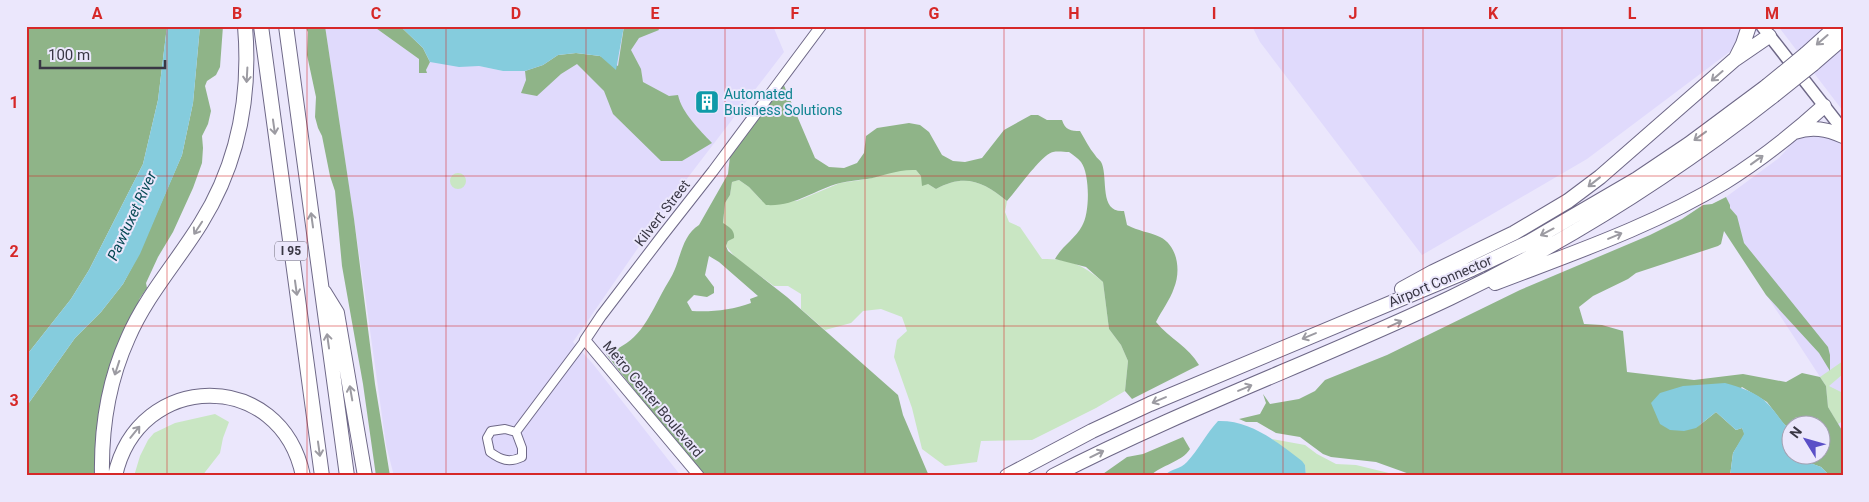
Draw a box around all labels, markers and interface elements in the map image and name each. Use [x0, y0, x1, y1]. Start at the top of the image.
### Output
text: A [92, 4, 103, 23]
text: B [232, 4, 242, 23]
text: C [371, 4, 381, 23]
text: D [511, 4, 521, 23]
text: E [651, 4, 660, 23]
text: F [791, 4, 800, 23]
text: G [929, 4, 940, 23]
text: H [1068, 4, 1080, 23]
text: I [1212, 4, 1216, 23]
text: J [1349, 4, 1357, 23]
text: K [1488, 4, 1499, 23]
text: L [1628, 4, 1637, 23]
text: M [1765, 4, 1779, 23]
one-way arrow [1815, 34, 1828, 46]
scale bar [40, 38, 165, 70]
text: 100 m [48, 46, 90, 64]
one-way arrow [242, 66, 252, 83]
one-way arrow [1710, 70, 1723, 82]
place label: Automated Buisness Solutions [724, 86, 843, 118]
building icon: Automated Buisness Solutions [694, 89, 720, 115]
text: 1 [9, 93, 19, 112]
one-way arrow [270, 118, 280, 134]
one-way arrow [1693, 131, 1707, 141]
one-way arrow [1750, 155, 1764, 165]
water label: Pawtuxet River [104, 168, 161, 263]
street label: Kilvert Street [631, 176, 693, 249]
one-way arrow [1587, 176, 1600, 187]
one-way arrow [306, 212, 316, 228]
one-way arrow [192, 220, 202, 234]
one-way arrow [1541, 227, 1555, 237]
one-way arrow [1607, 231, 1622, 241]
text: 2 [9, 242, 19, 261]
road number: I 95 [275, 242, 307, 260]
street label: Airport Connector [1386, 252, 1494, 310]
one-way arrow [291, 279, 301, 295]
one-way arrow [1387, 318, 1402, 328]
one-way arrow [1302, 332, 1317, 342]
one-way arrow [323, 333, 333, 349]
street label: Metro Center Boulevard [600, 338, 706, 460]
one-way arrow [111, 359, 121, 375]
one-way arrow [1237, 383, 1252, 392]
one-way arrow [345, 386, 355, 402]
text: 3 [9, 391, 19, 410]
one-way arrow [1152, 396, 1167, 405]
north arrow [1782, 414, 1832, 464]
text: N [1786, 423, 1805, 441]
one-way arrow [130, 426, 141, 439]
one-way arrow [314, 440, 324, 456]
one-way arrow [1089, 449, 1104, 458]

